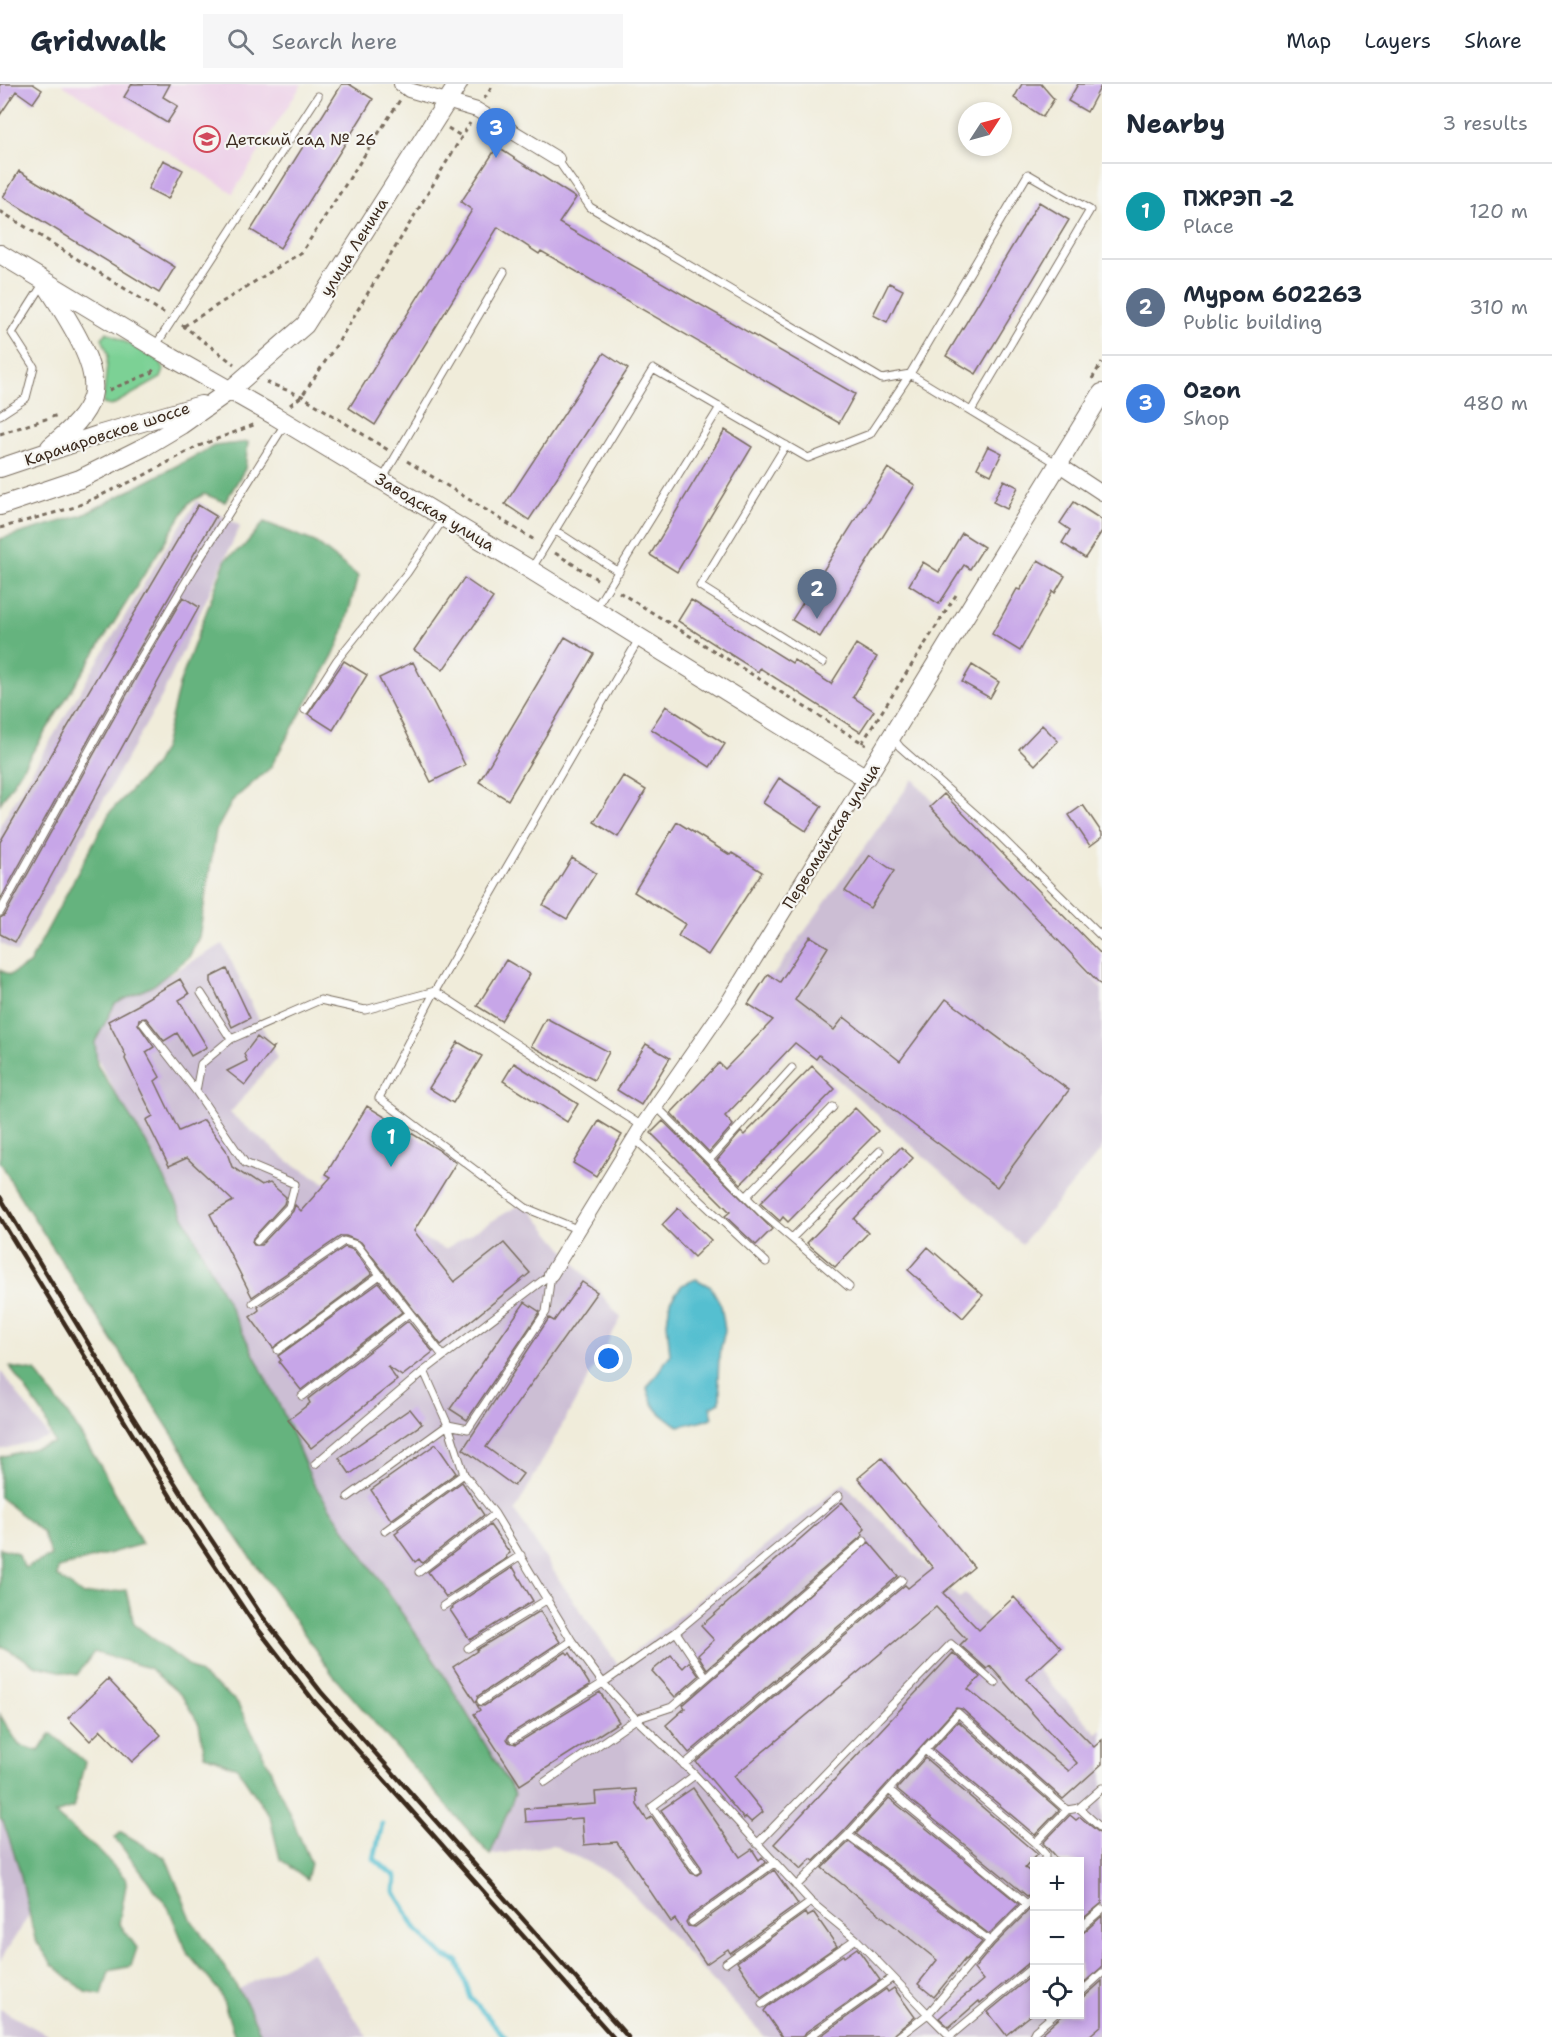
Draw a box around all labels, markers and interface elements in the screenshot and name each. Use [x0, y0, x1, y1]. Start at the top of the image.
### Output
search box [203, 14, 623, 68]
text: Gridwalk [30, 22, 167, 60]
icon: search [224, 25, 257, 58]
text: Search here [272, 27, 398, 56]
text: Map [1286, 27, 1331, 55]
text: Layers [1364, 27, 1431, 55]
text: Share [1464, 27, 1522, 55]
north arrow [958, 102, 1012, 156]
text: Nearby [1126, 106, 1225, 141]
pin: 3 [476, 109, 516, 158]
text: 3 results [1442, 110, 1528, 136]
school or university icon: Детский сад № 26 [192, 124, 222, 154]
place label: Детский сад № 26 [226, 129, 377, 150]
text: ПЖРЭП -2 [1183, 184, 1294, 213]
street label: улица Ленина [315, 194, 393, 300]
text: 1 [1141, 198, 1150, 224]
text: 120 m [1469, 198, 1528, 224]
text: Place [1183, 213, 1234, 239]
text: Муром 602263 [1183, 280, 1362, 309]
text: 2 [1139, 294, 1153, 320]
text: 310 m [1469, 294, 1528, 320]
text: Public building [1183, 309, 1322, 335]
text: Ozon [1183, 376, 1241, 405]
text: 3 [1139, 390, 1153, 416]
text: 480 m [1463, 390, 1528, 416]
street label: Карачаровское шоссе [22, 397, 192, 471]
text: Shop [1183, 405, 1230, 431]
street label: Заводская улица [371, 468, 499, 556]
pin: 2 [798, 570, 836, 619]
street label: Первомайская улица [778, 759, 884, 913]
pin: 1 [372, 1118, 410, 1167]
your location [594, 1344, 623, 1373]
map controls [1030, 1857, 1084, 2019]
button: + [1030, 1857, 1084, 1911]
button: − [1030, 1911, 1084, 1965]
button: locate [1030, 1965, 1084, 2019]

